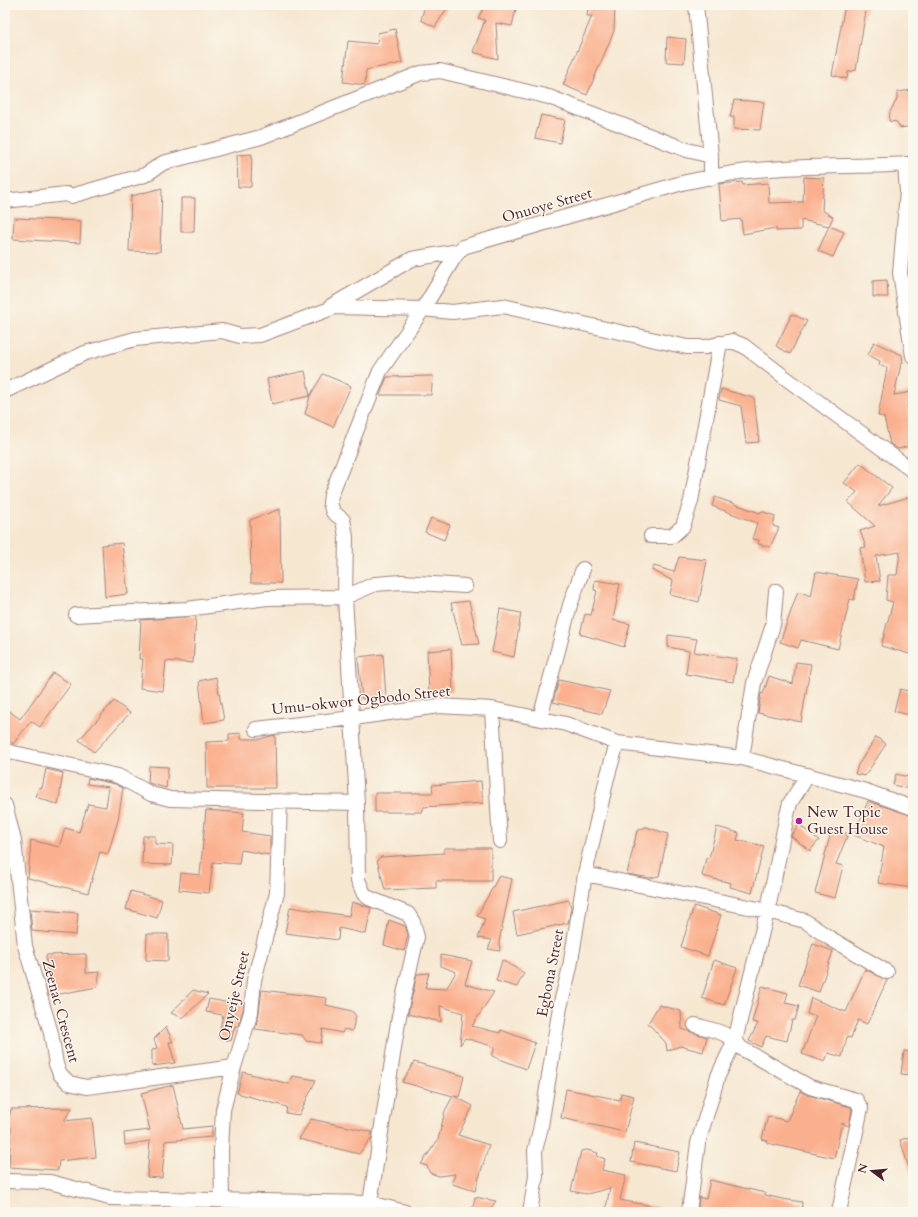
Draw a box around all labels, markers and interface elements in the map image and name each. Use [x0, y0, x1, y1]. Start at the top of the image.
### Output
street label: Onuoye Street [500, 183, 595, 227]
street label: Umu-okwor Ogbodo Street [271, 681, 451, 719]
place label: New Topic Guest House [807, 802, 889, 839]
marker: New Topic Guest House [794, 816, 804, 826]
street label: Egbona Street [532, 927, 568, 1019]
street label: Onyeije Street [214, 949, 254, 1043]
street label: Zeenac Crescent [38, 957, 84, 1065]
north arrow [852, 1151, 892, 1191]
text: N [854, 1161, 872, 1175]

